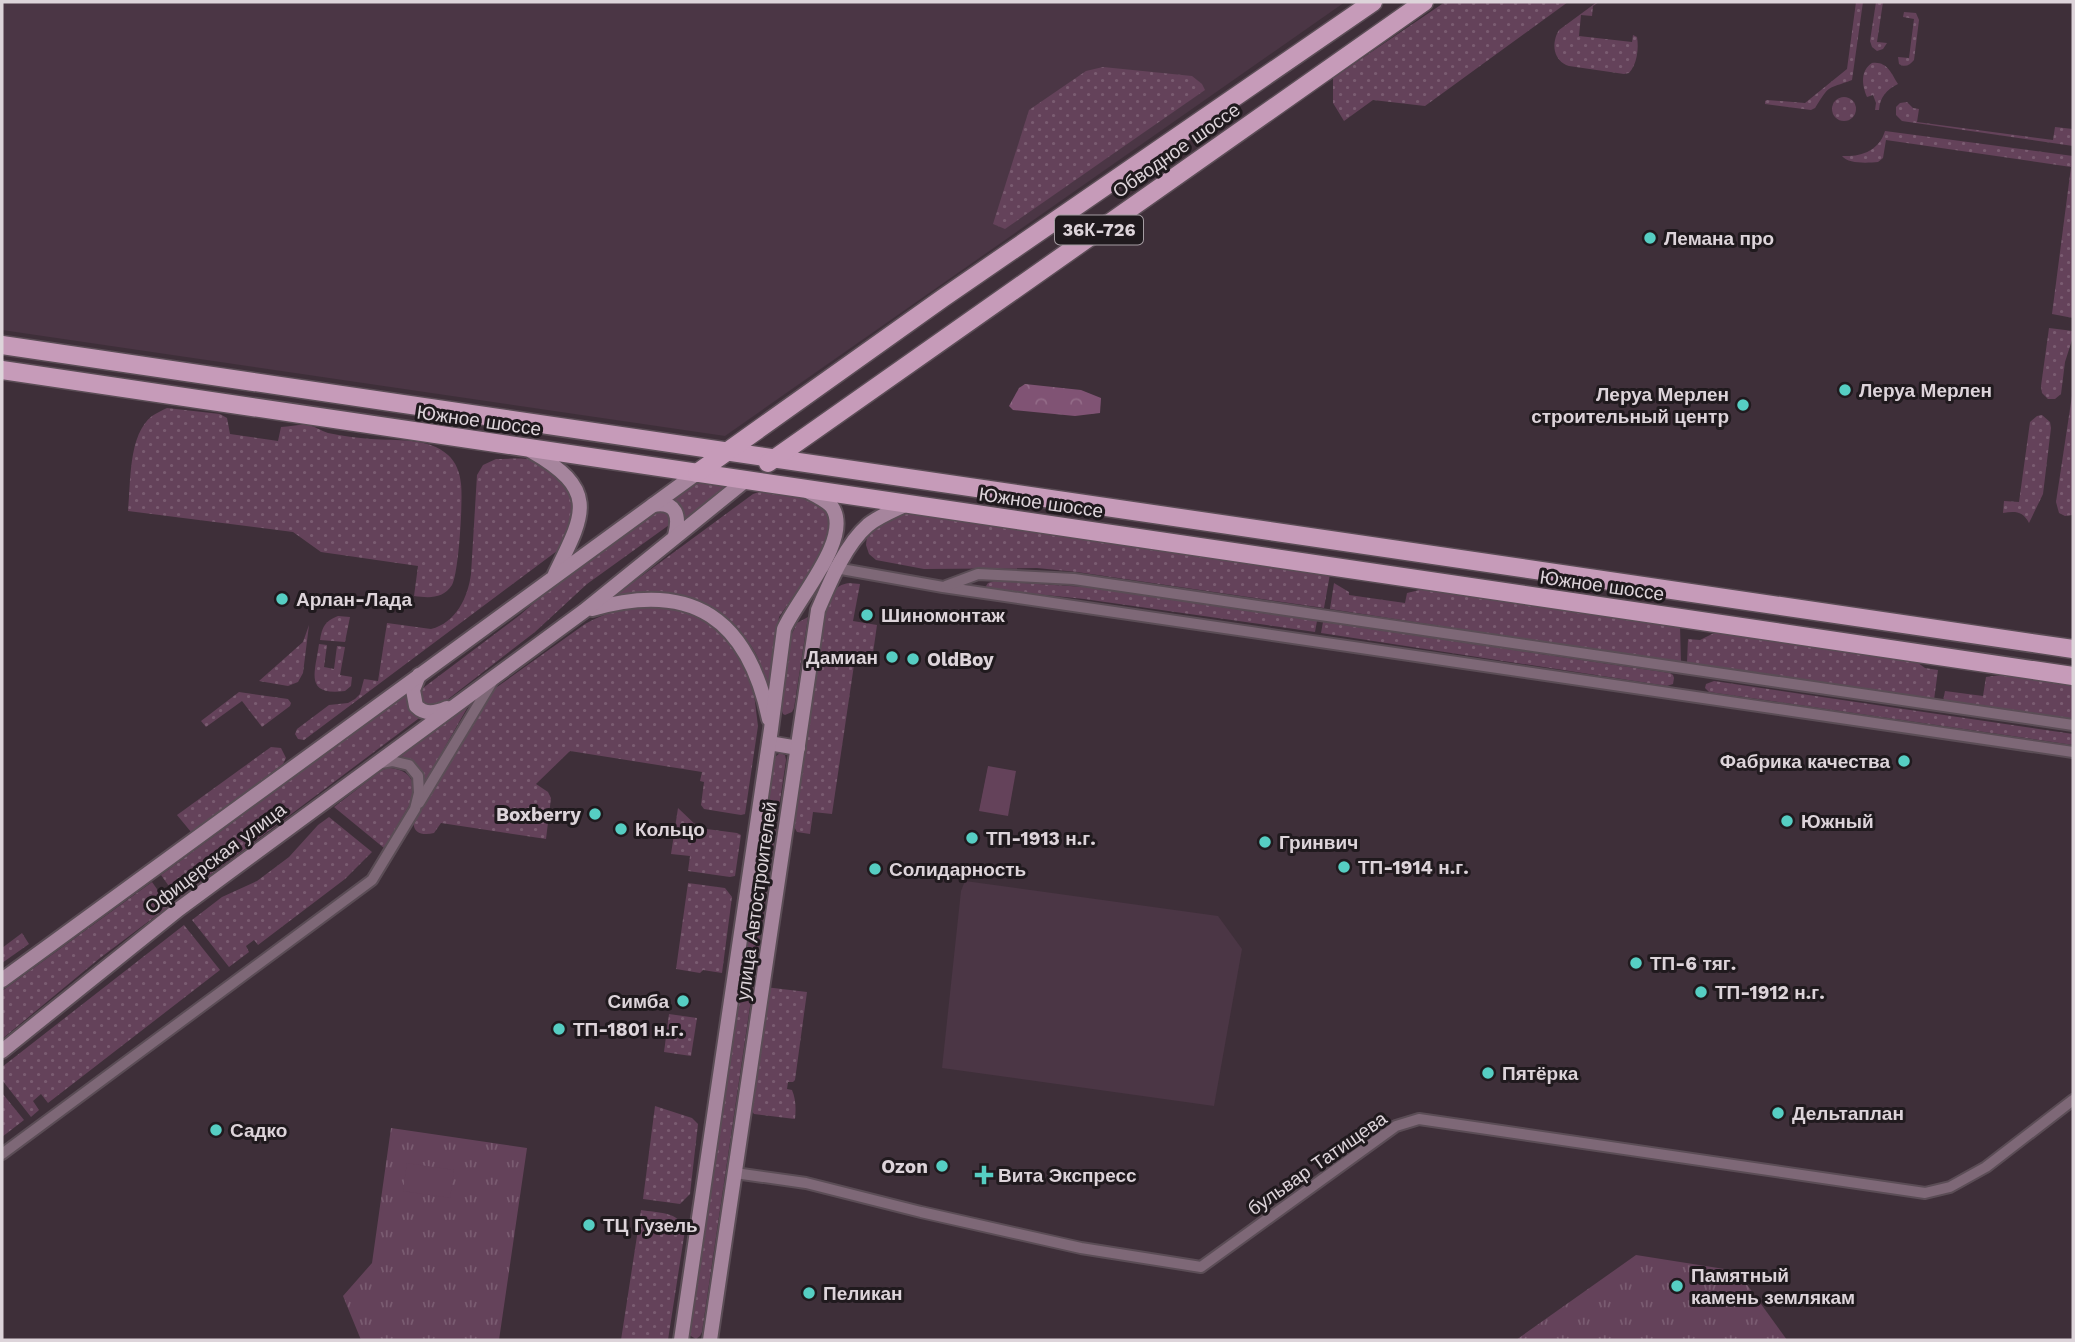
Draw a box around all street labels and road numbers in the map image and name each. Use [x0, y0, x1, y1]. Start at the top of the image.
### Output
street label: Обводное шоссе [1108, 98, 1244, 203]
road number: 36К-726 [1055, 215, 1143, 244]
street label: Южное шоссе [415, 400, 543, 441]
street label: Южное шоссе [977, 482, 1105, 523]
street label: Южное шоссе [1538, 565, 1666, 606]
street label: Офицерская улица [140, 798, 291, 919]
street label: улица Автостроителей [731, 800, 782, 1002]
street label: бульвар Татищева [1243, 1107, 1392, 1220]

